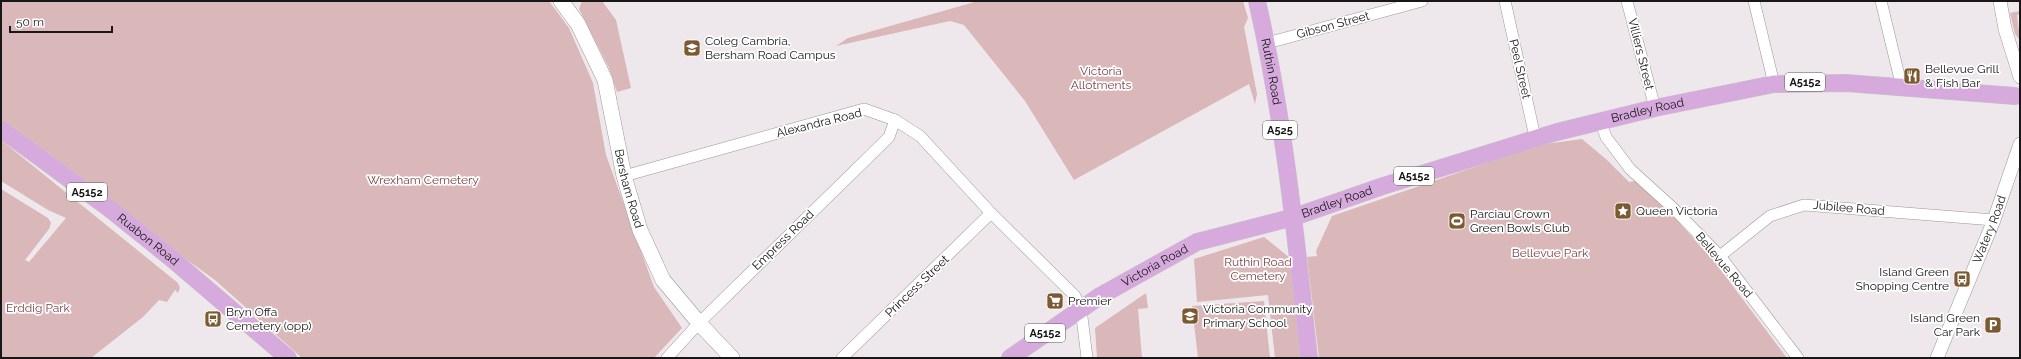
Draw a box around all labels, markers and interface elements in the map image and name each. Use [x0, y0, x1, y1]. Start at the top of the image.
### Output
scale bar [10, 8, 112, 34]
street label: Gibson Street [1295, 9, 1371, 41]
text: 50 m [16, 15, 44, 29]
street label: Villiers Street [1625, 17, 1657, 91]
place label: Coleg Cambria, Bersham Road Campus [705, 34, 836, 62]
street label: Ruthin Road [1258, 37, 1284, 106]
school or university icon: Coleg Cambria, Bersham Road Campus [682, 38, 702, 58]
street label: Peel Street [1506, 38, 1534, 100]
place label: Bellevue Grill & Fish Bar [1925, 62, 2000, 90]
park label: Victoria Allotments [1071, 64, 1131, 92]
restaurant icon: Bellevue Grill & Fish Bar [1902, 66, 1922, 86]
road number: A5152 [1785, 73, 1825, 91]
street label: Bradley Road [1610, 95, 1685, 126]
street label: Alexandra Road [775, 106, 863, 140]
road number: A525 [1263, 121, 1297, 139]
street label: Bersham Road [612, 148, 646, 230]
road number: A5152 [1394, 167, 1434, 185]
park label: Wrexham Cemetery [367, 173, 479, 187]
road number: A5152 [67, 183, 107, 201]
street label: Bradley Road [1300, 183, 1374, 221]
street label: Watery Road [1970, 194, 2009, 265]
street label: Jubilee Road [1812, 198, 1886, 218]
place icon: Queen Victoria [1613, 201, 1633, 221]
place label: Queen Victoria [1636, 204, 1718, 218]
street label: Empress Road [749, 207, 817, 273]
place label: Parciau Crown Green Bowls Club [1470, 207, 1570, 235]
street label: Ruabon Road [114, 211, 182, 269]
sports icon: Parciau Crown Green Bowls Club [1447, 211, 1467, 231]
street label: Bellevue Road [1693, 230, 1755, 300]
street label: Victoria Road [1119, 241, 1190, 290]
park label: Bellevue Park [1512, 246, 1589, 260]
street label: Princess Street [882, 252, 952, 320]
park label: Ruthin Road Cemetery [1224, 255, 1292, 283]
place label: Island Green Shopping Centre [1855, 265, 1949, 293]
bus stop icon: Island Green Shopping Centre [1952, 269, 1972, 289]
supermarket icon: Premier [1045, 291, 1065, 311]
place label: Premier [1068, 294, 1112, 308]
park label: Erddig Park [6, 301, 71, 315]
place label: Victoria Community Primary School [1203, 302, 1313, 330]
place label: Bryn Offa Cemetery (opp) [226, 305, 312, 333]
school or university icon: Victoria Community Primary School [1180, 306, 1200, 326]
bus stop icon: Bryn Offa Cemetery (opp) [203, 309, 223, 329]
place label: Island Green Car Park [1910, 311, 1981, 339]
parking icon: Island Green Car Park [1983, 315, 2003, 335]
road number: A5152 [1025, 324, 1065, 342]

